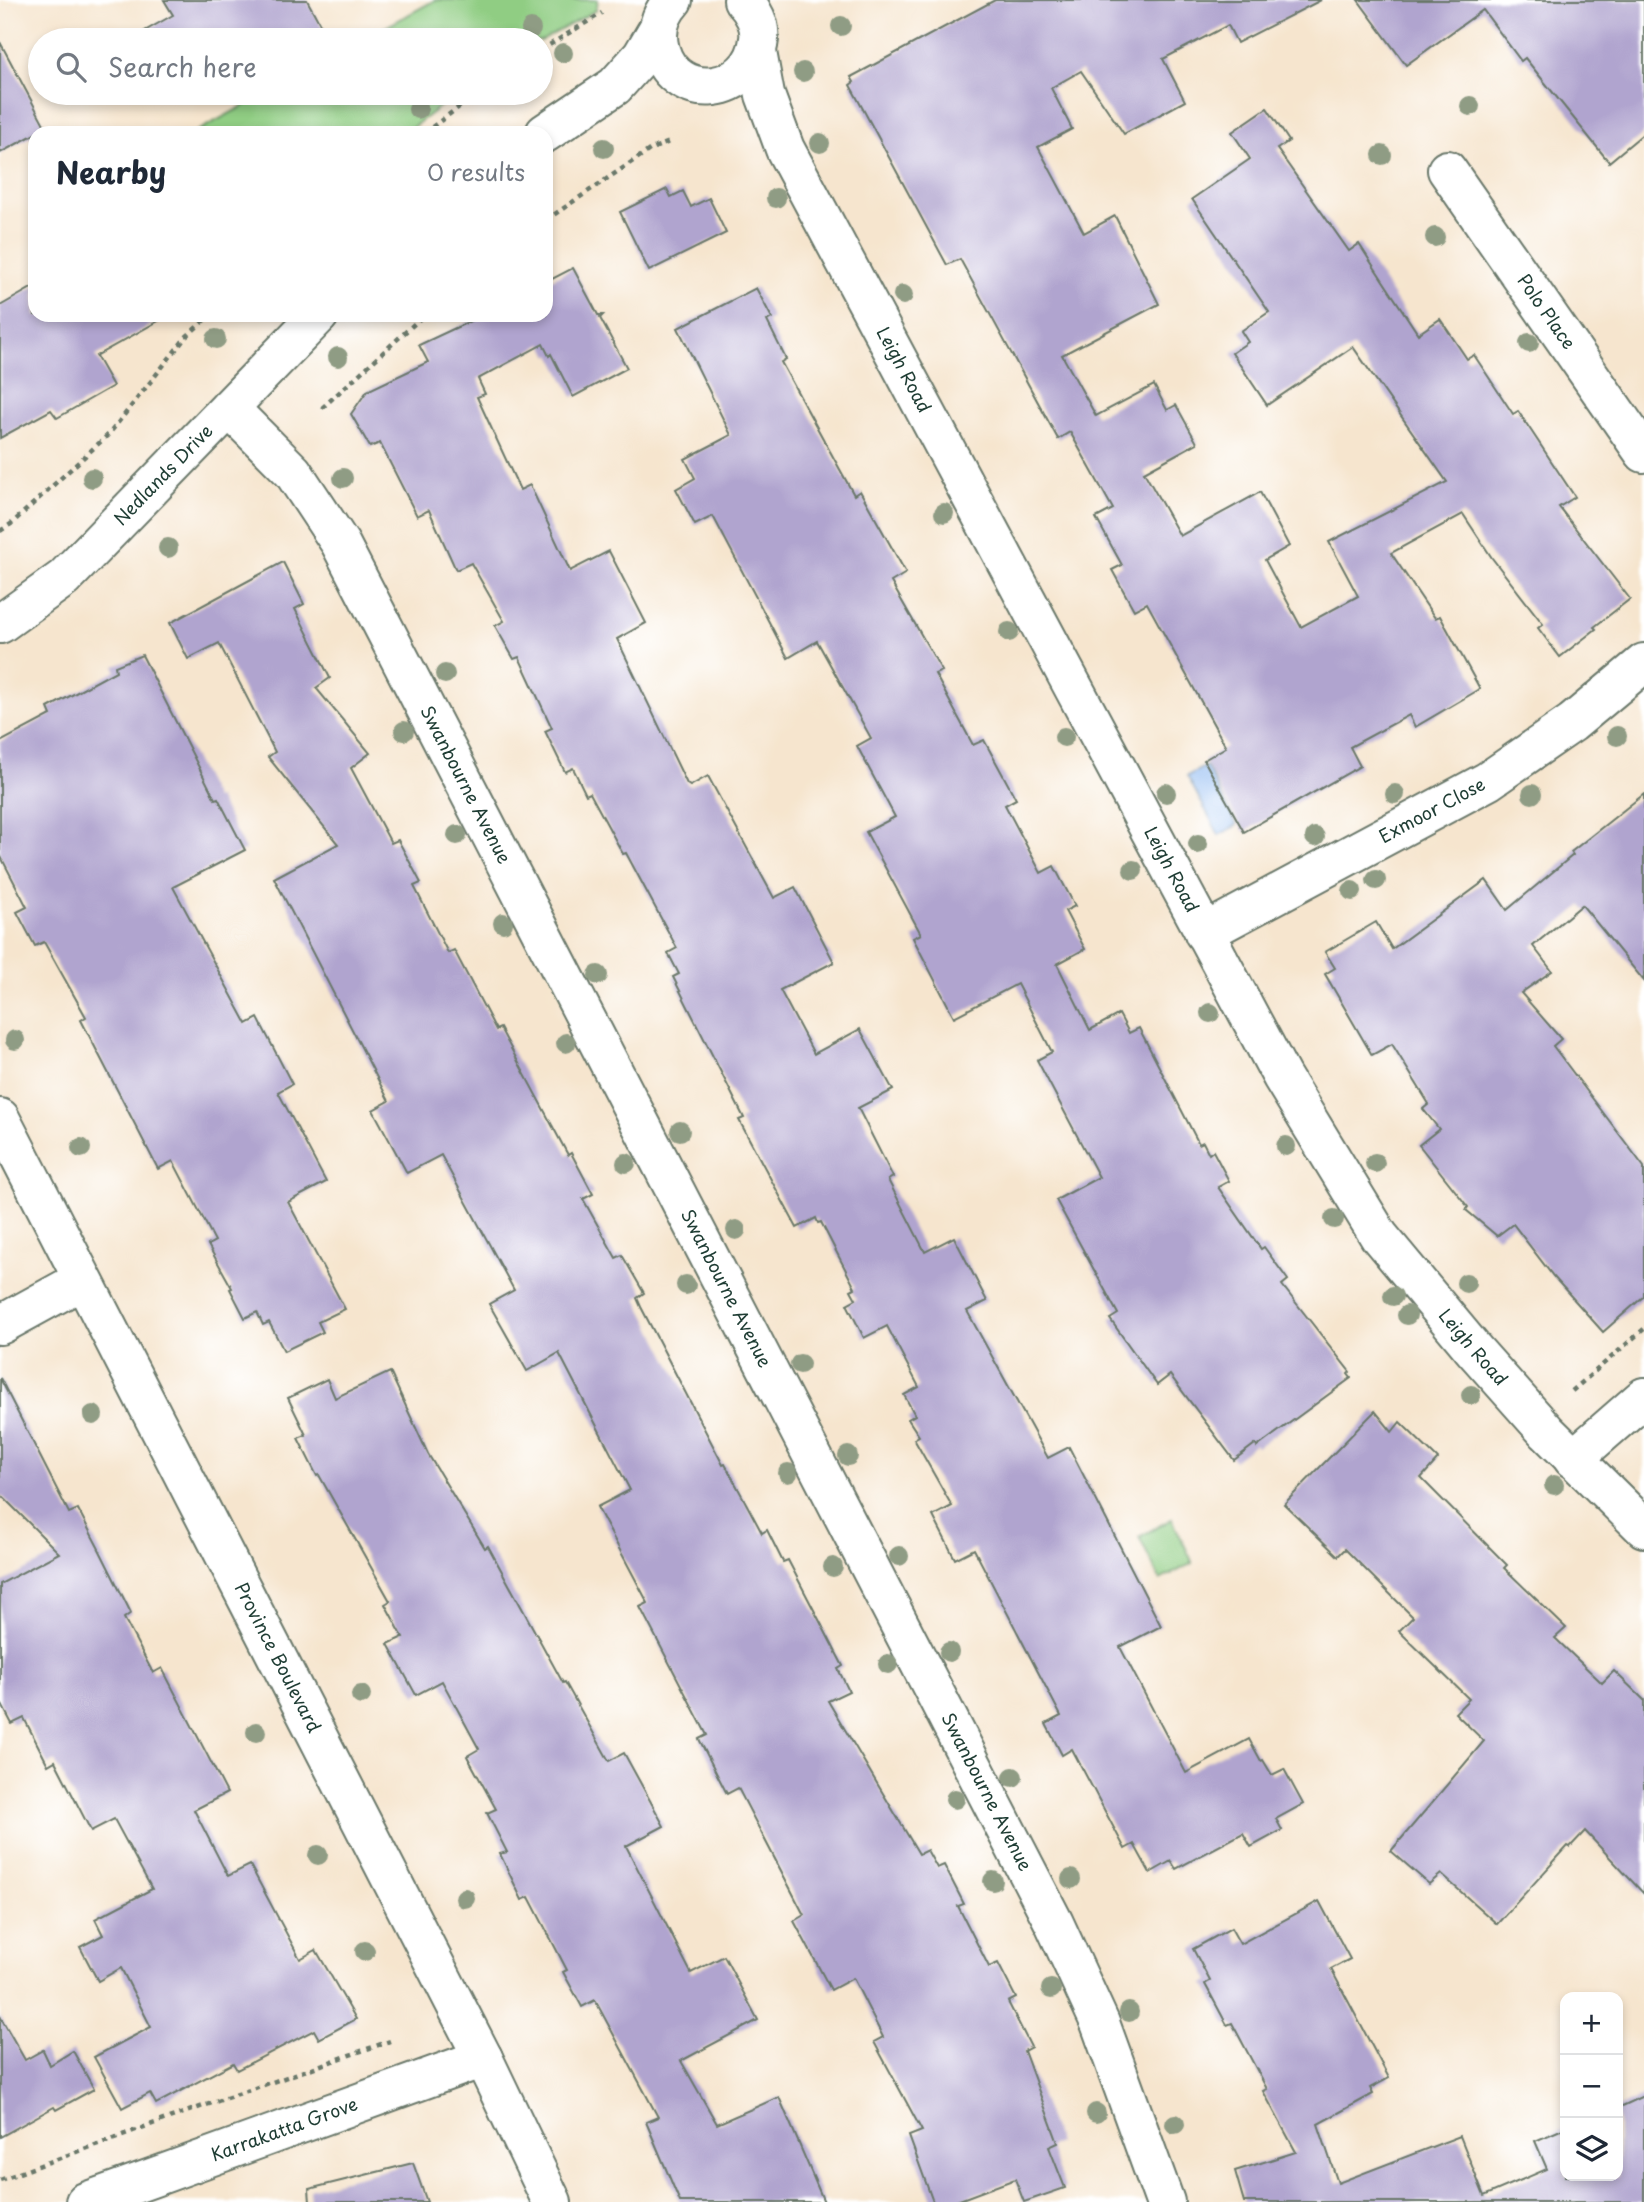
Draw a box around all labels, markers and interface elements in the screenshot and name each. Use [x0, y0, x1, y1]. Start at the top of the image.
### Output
search box [28, 28, 553, 105]
text: Search here [108, 47, 257, 86]
icon: search [52, 48, 90, 86]
text: Nearby [56, 149, 166, 194]
text: 0 results [427, 154, 525, 189]
street label: Polo Place [1511, 268, 1583, 354]
street label: Leigh Road [871, 321, 939, 417]
street label: Nedlands Drive [107, 417, 218, 531]
street label: Swanbourne Avenue [414, 700, 519, 868]
street label: Exmoor Close [1374, 770, 1490, 849]
street label: Leigh Road [1138, 821, 1206, 917]
street label: Swanbourne Avenue [675, 1204, 779, 1372]
street label: Leigh Road [1433, 1302, 1515, 1391]
street label: Province Boulevard [229, 1578, 329, 1737]
street label: Swanbourne Avenue [935, 1707, 1040, 1875]
map controls [1560, 1992, 1623, 2181]
button: + [1560, 1992, 1623, 2055]
button: − [1560, 2055, 1623, 2118]
street label: Karrakatta Grove [207, 2090, 361, 2167]
button: layers [1560, 2118, 1623, 2181]

